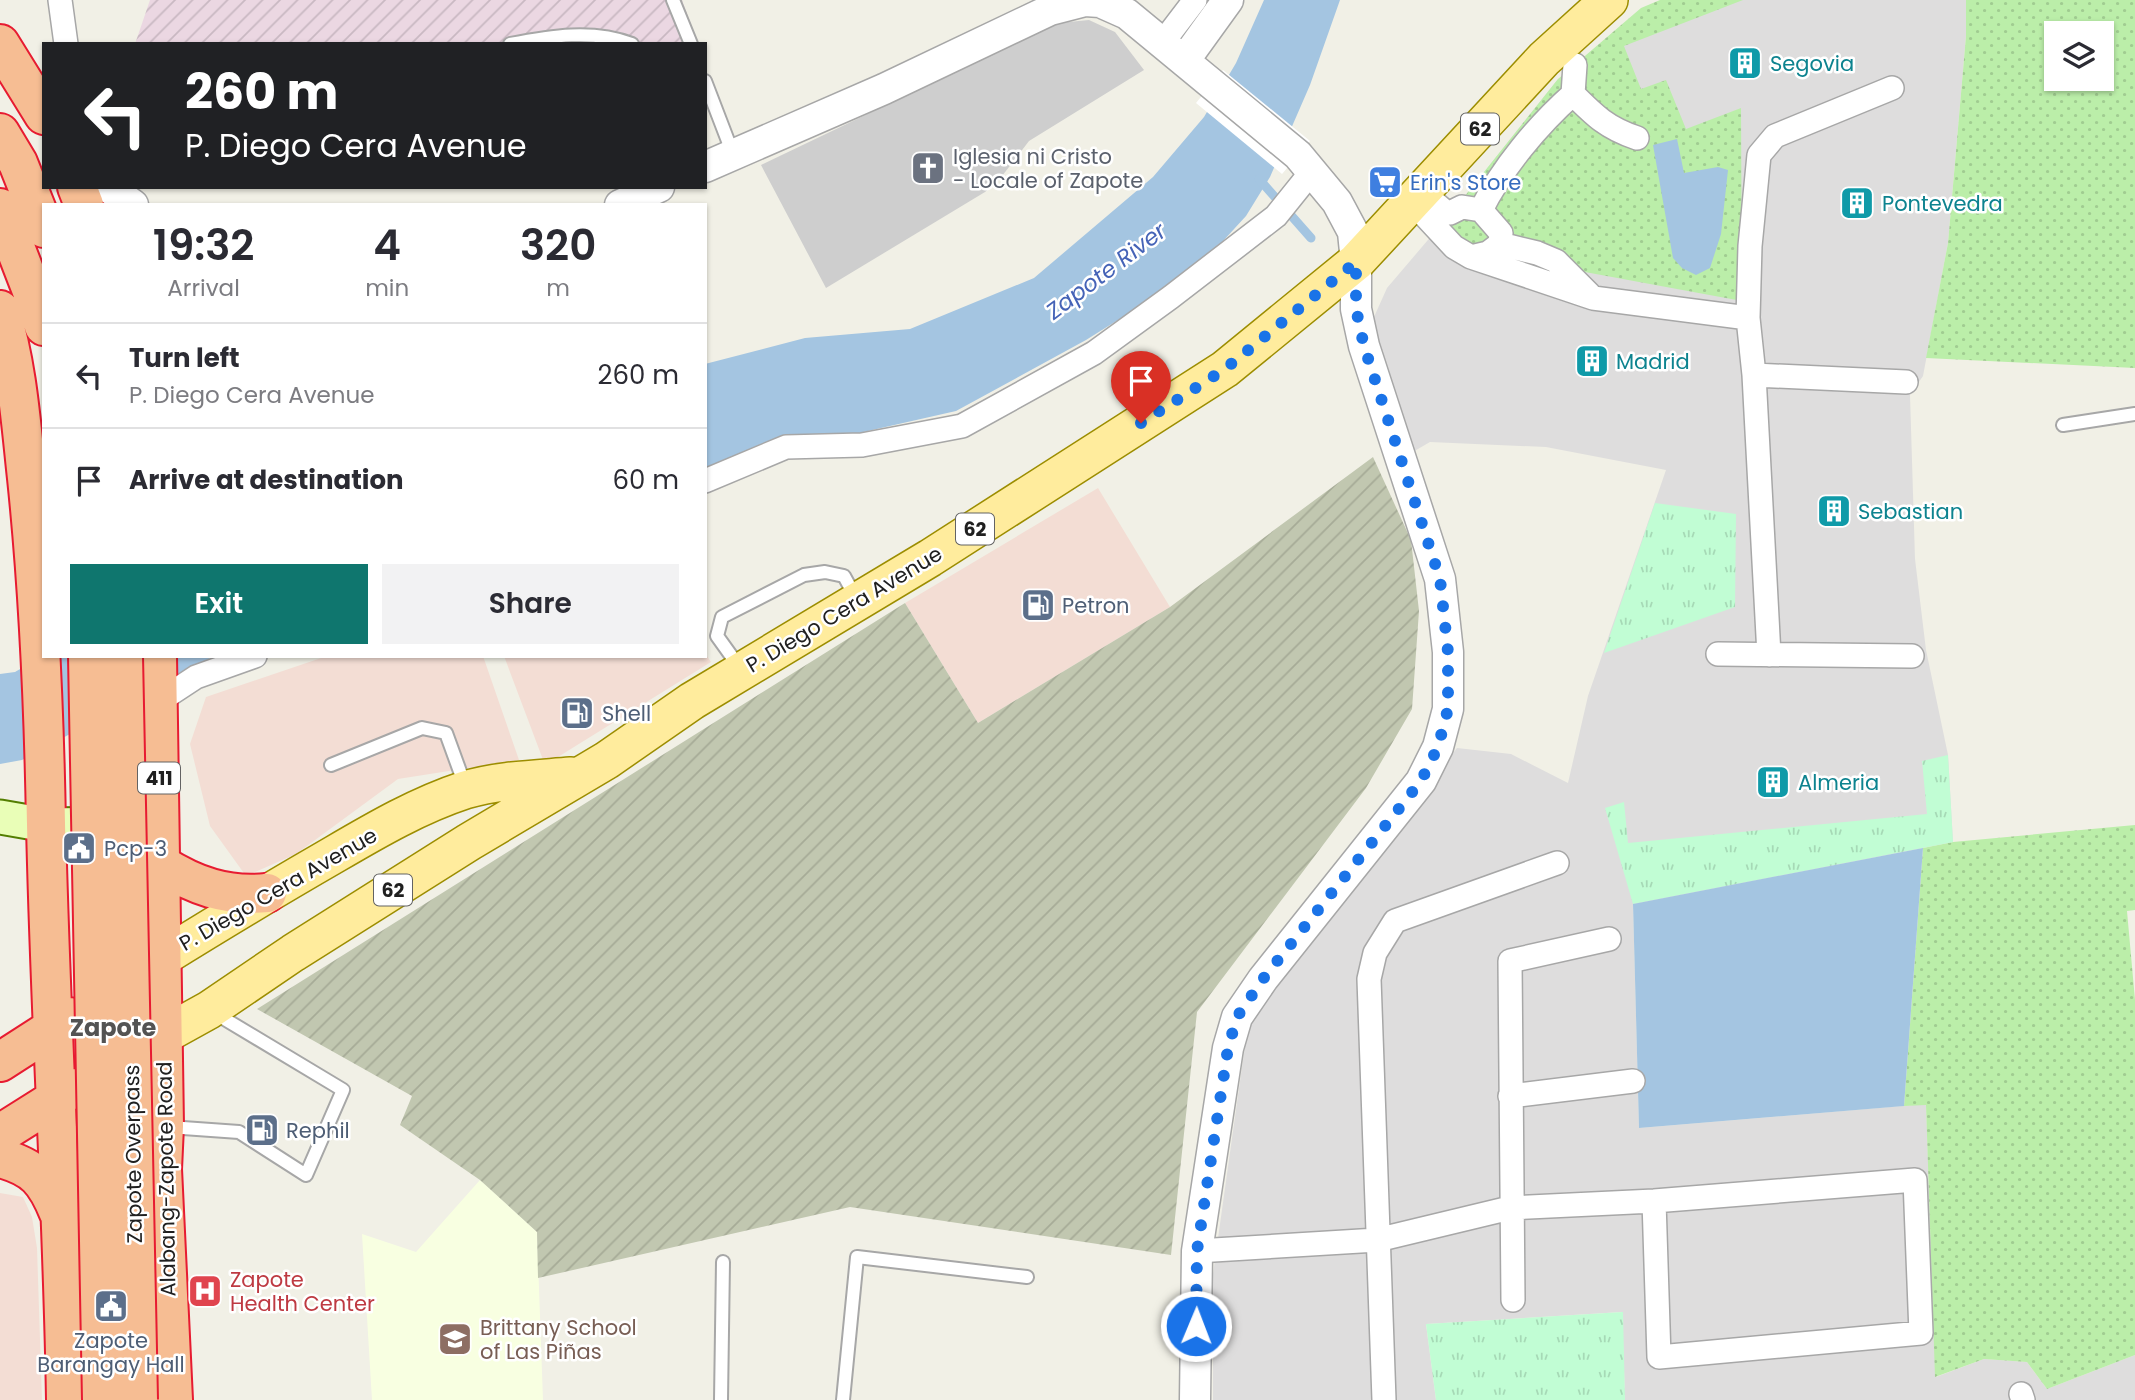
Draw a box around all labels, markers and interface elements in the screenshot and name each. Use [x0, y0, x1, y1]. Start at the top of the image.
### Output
map controls [2044, 21, 2114, 91]
button: layers [2044, 21, 2114, 91]
building icon: Segovia [1726, 44, 1764, 82]
place label: Segovia [1770, 49, 1854, 78]
text: 260 m [185, 58, 338, 126]
icon: left [70, 70, 161, 161]
road number: 62 [1461, 113, 1499, 144]
text: P. Diego Cera Avenue [185, 123, 527, 168]
place label: Iglesia ni Cristo - Locale of Zapote [953, 142, 1143, 195]
church icon: Iglesia ni Cristo - Locale of Zapote [909, 149, 947, 187]
supermarket icon: Erin's Store [1366, 163, 1404, 201]
place label: Erin's Store [1410, 168, 1521, 197]
building icon: Pontevedra [1838, 184, 1876, 222]
place label: Pontevedra [1882, 189, 2003, 218]
water label: Zapote River [1038, 214, 1174, 327]
text: 19:32 [153, 216, 254, 275]
text: 4 [373, 216, 401, 275]
text: 320 [520, 216, 596, 275]
text: Arrival [167, 272, 240, 304]
text: min [365, 272, 409, 304]
text: m [546, 272, 570, 304]
text: Turn left [129, 340, 240, 376]
building icon: Madrid [1573, 342, 1611, 380]
place label: Madrid [1616, 347, 1690, 376]
pin [1111, 351, 1171, 423]
icon: left [70, 357, 108, 395]
text: 260 m [597, 357, 679, 393]
icon: arrive [1122, 362, 1160, 400]
text: P. Diego Cera Avenue [129, 379, 375, 411]
icon: arrive [70, 462, 108, 500]
text: Arrive at destination [129, 462, 404, 498]
text: 60 m [612, 462, 679, 498]
building icon: Sebastian [1815, 492, 1853, 530]
place label: Sebastian [1858, 497, 1963, 526]
road number: 62 [956, 514, 994, 544]
street label: P. Diego Cera Avenue [740, 539, 948, 679]
button: Exit [70, 564, 368, 644]
button: Share [382, 564, 679, 644]
fuel station icon: Petron [1019, 586, 1057, 624]
place label: Petron [1062, 591, 1130, 620]
fuel station icon: Shell [558, 694, 596, 732]
place label: Shell [602, 699, 651, 728]
road number: 411 [138, 762, 180, 793]
building icon: Almeria [1754, 763, 1792, 801]
place label: Almeria [1798, 768, 1879, 797]
street label: P. Diego Cera Avenue [174, 820, 382, 958]
public building icon: Pcp-3 [60, 829, 98, 867]
place label: Pcp-3 [104, 834, 167, 863]
road number: 62 [374, 874, 412, 906]
district label: Zapote [70, 1011, 157, 1044]
street label: Alabang-Zapote Road [149, 1061, 183, 1297]
street label: Zapote Overpass [117, 1064, 149, 1244]
fuel station icon: Rephil [243, 1111, 281, 1149]
place label: Rephil [286, 1116, 350, 1145]
place label: Zapote Health Center [230, 1265, 375, 1318]
hospital icon: Zapote Health Center [186, 1272, 224, 1310]
public building icon: Zapote Barangay Hall [92, 1287, 130, 1325]
position arrow [1159, 1289, 1233, 1363]
place label: Brittany School of Las Piñas [480, 1313, 637, 1366]
school or university icon: Brittany School of Las Piñas [436, 1320, 474, 1358]
place label: Zapote Barangay Hall [37, 1326, 185, 1379]

